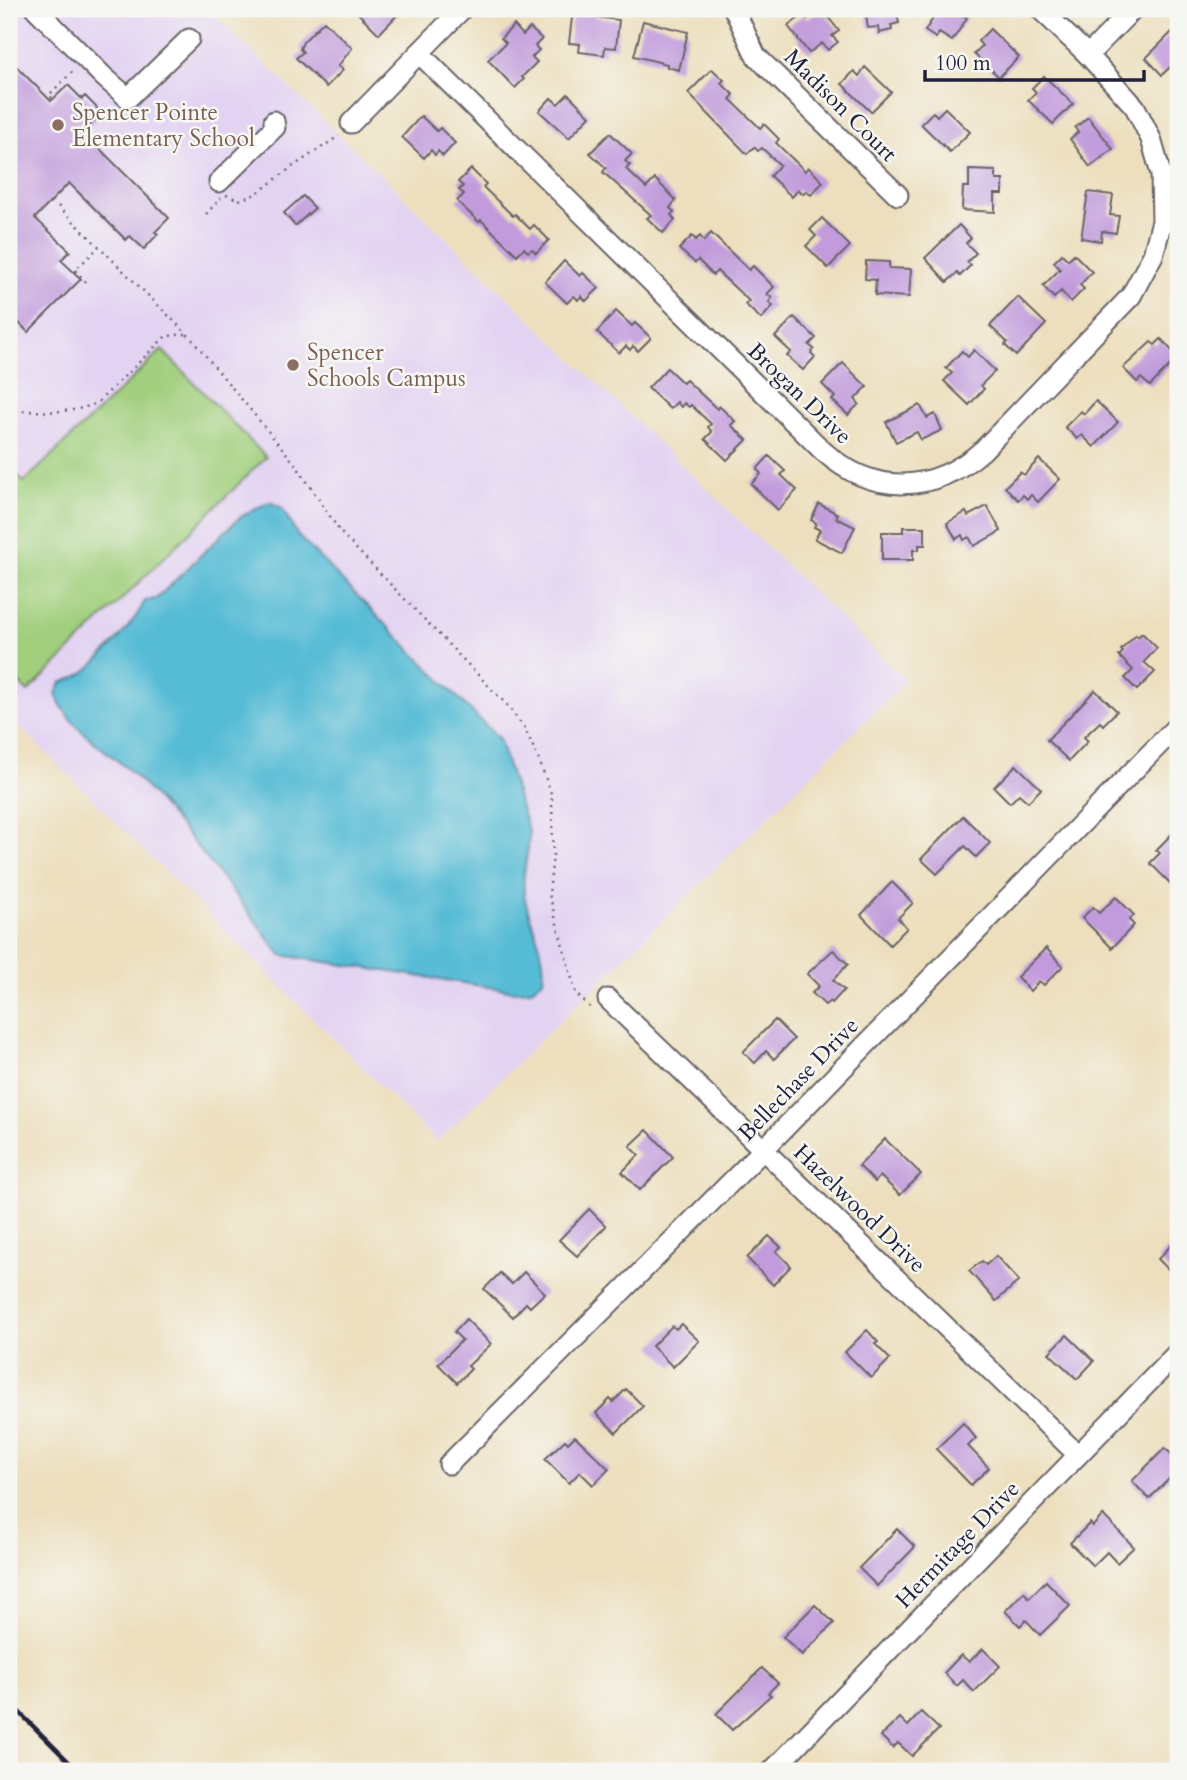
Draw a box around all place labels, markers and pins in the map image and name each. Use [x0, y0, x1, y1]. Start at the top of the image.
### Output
place label: Spencer Pointe Elementary School [72, 97, 255, 154]
marker: Spencer Pointe Elementary School [50, 117, 66, 133]
place label: Spencer Schools Campus [307, 337, 466, 394]
marker: Spencer Schools Campus [285, 357, 301, 373]

